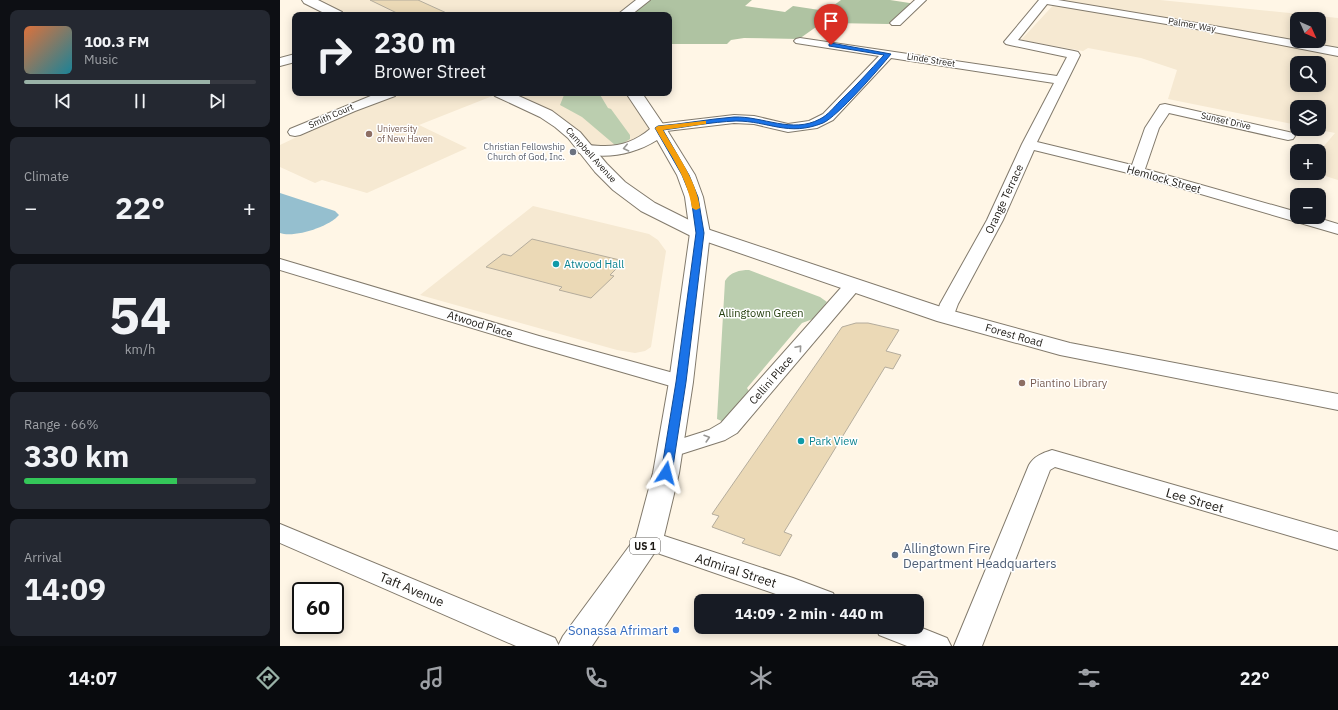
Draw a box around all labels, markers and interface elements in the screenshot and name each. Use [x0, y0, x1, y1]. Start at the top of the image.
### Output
pin [814, 4, 848, 45]
icon: arrive [820, 10, 842, 32]
north arrow [1290, 12, 1326, 48]
map controls [1290, 12, 1326, 224]
street label: Palmer Way [1167, 15, 1217, 34]
text: 230 m [374, 24, 456, 61]
icon: right [308, 28, 360, 80]
text: 100.3 FM [84, 32, 149, 51]
street label: Linde Street [906, 50, 956, 69]
text: Music [84, 51, 118, 68]
button: search [1290, 56, 1326, 92]
text: Brower Street [374, 60, 486, 83]
icon: previous [52, 90, 74, 112]
icon: pause [129, 90, 151, 112]
icon: next [206, 90, 228, 112]
button: layers [1290, 100, 1326, 136]
street label: Smith Court [307, 101, 355, 130]
street label: Sunset Drive [1200, 109, 1252, 132]
place label: University of New Haven [377, 123, 433, 144]
street label: Campbell Avenue [564, 125, 619, 185]
marker: University of New Haven [364, 129, 374, 139]
place label: Christian Fellowship Church of God, Inc. [484, 141, 565, 162]
one-way arrow [622, 143, 629, 151]
button: + [1290, 144, 1326, 180]
marker: Christian Fellowship Church of God, Inc. [568, 147, 578, 157]
street label: Orange Terrace [982, 162, 1026, 236]
street label: Hemlock Street [1125, 162, 1203, 196]
text: Climate [24, 168, 69, 185]
text: 22° [115, 188, 165, 227]
button: − [1290, 188, 1326, 224]
text: − [24, 193, 37, 222]
text: + [243, 193, 256, 222]
place label: Atwood Hall [564, 257, 624, 271]
marker: Atwood Hall [551, 259, 561, 269]
text: 54 [109, 281, 171, 348]
park label: Allingtown Green [719, 306, 803, 320]
street label: Atwood Place [446, 307, 514, 341]
street label: Forest Road [984, 320, 1044, 350]
text: km/h [125, 341, 155, 358]
one-way arrow [794, 346, 801, 353]
street label: Cellini Place [746, 353, 796, 407]
place label: Piantino Library [1030, 376, 1108, 390]
marker: Piantino Library [1017, 378, 1027, 388]
text: Range · 66% [24, 416, 98, 433]
one-way arrow [704, 434, 711, 443]
place label: Park View [809, 434, 858, 448]
text: 330 km [24, 436, 129, 475]
marker: Park View [796, 436, 806, 446]
position arrow [645, 452, 687, 494]
street label: Lee Street [1164, 484, 1226, 517]
road number: US 1 [630, 538, 660, 554]
place label: Allingtown Fire Department Headquarters [903, 540, 1056, 572]
text: Arrival [24, 549, 62, 566]
street label: Admiral Street [693, 549, 779, 592]
marker: Allingtown Fire Department Headquarters [890, 550, 900, 560]
street label: Taft Avenue [377, 568, 447, 611]
text: 14:09 [24, 569, 106, 608]
speed limit sign: 60 [292, 582, 344, 634]
text: 14:09 · 2 min · 440 m [735, 604, 883, 623]
place label: Sonassa Afrimart [568, 622, 668, 639]
marker: Sonassa Afrimart [671, 625, 681, 635]
icon: directions [254, 664, 282, 692]
icon: music [418, 664, 446, 692]
icon: phone [582, 664, 610, 692]
icon: climate [747, 664, 775, 692]
icon: car [911, 664, 939, 692]
icon: filters [1075, 664, 1103, 692]
text: 14:07 [68, 667, 117, 690]
text: 22° [1240, 667, 1270, 690]

